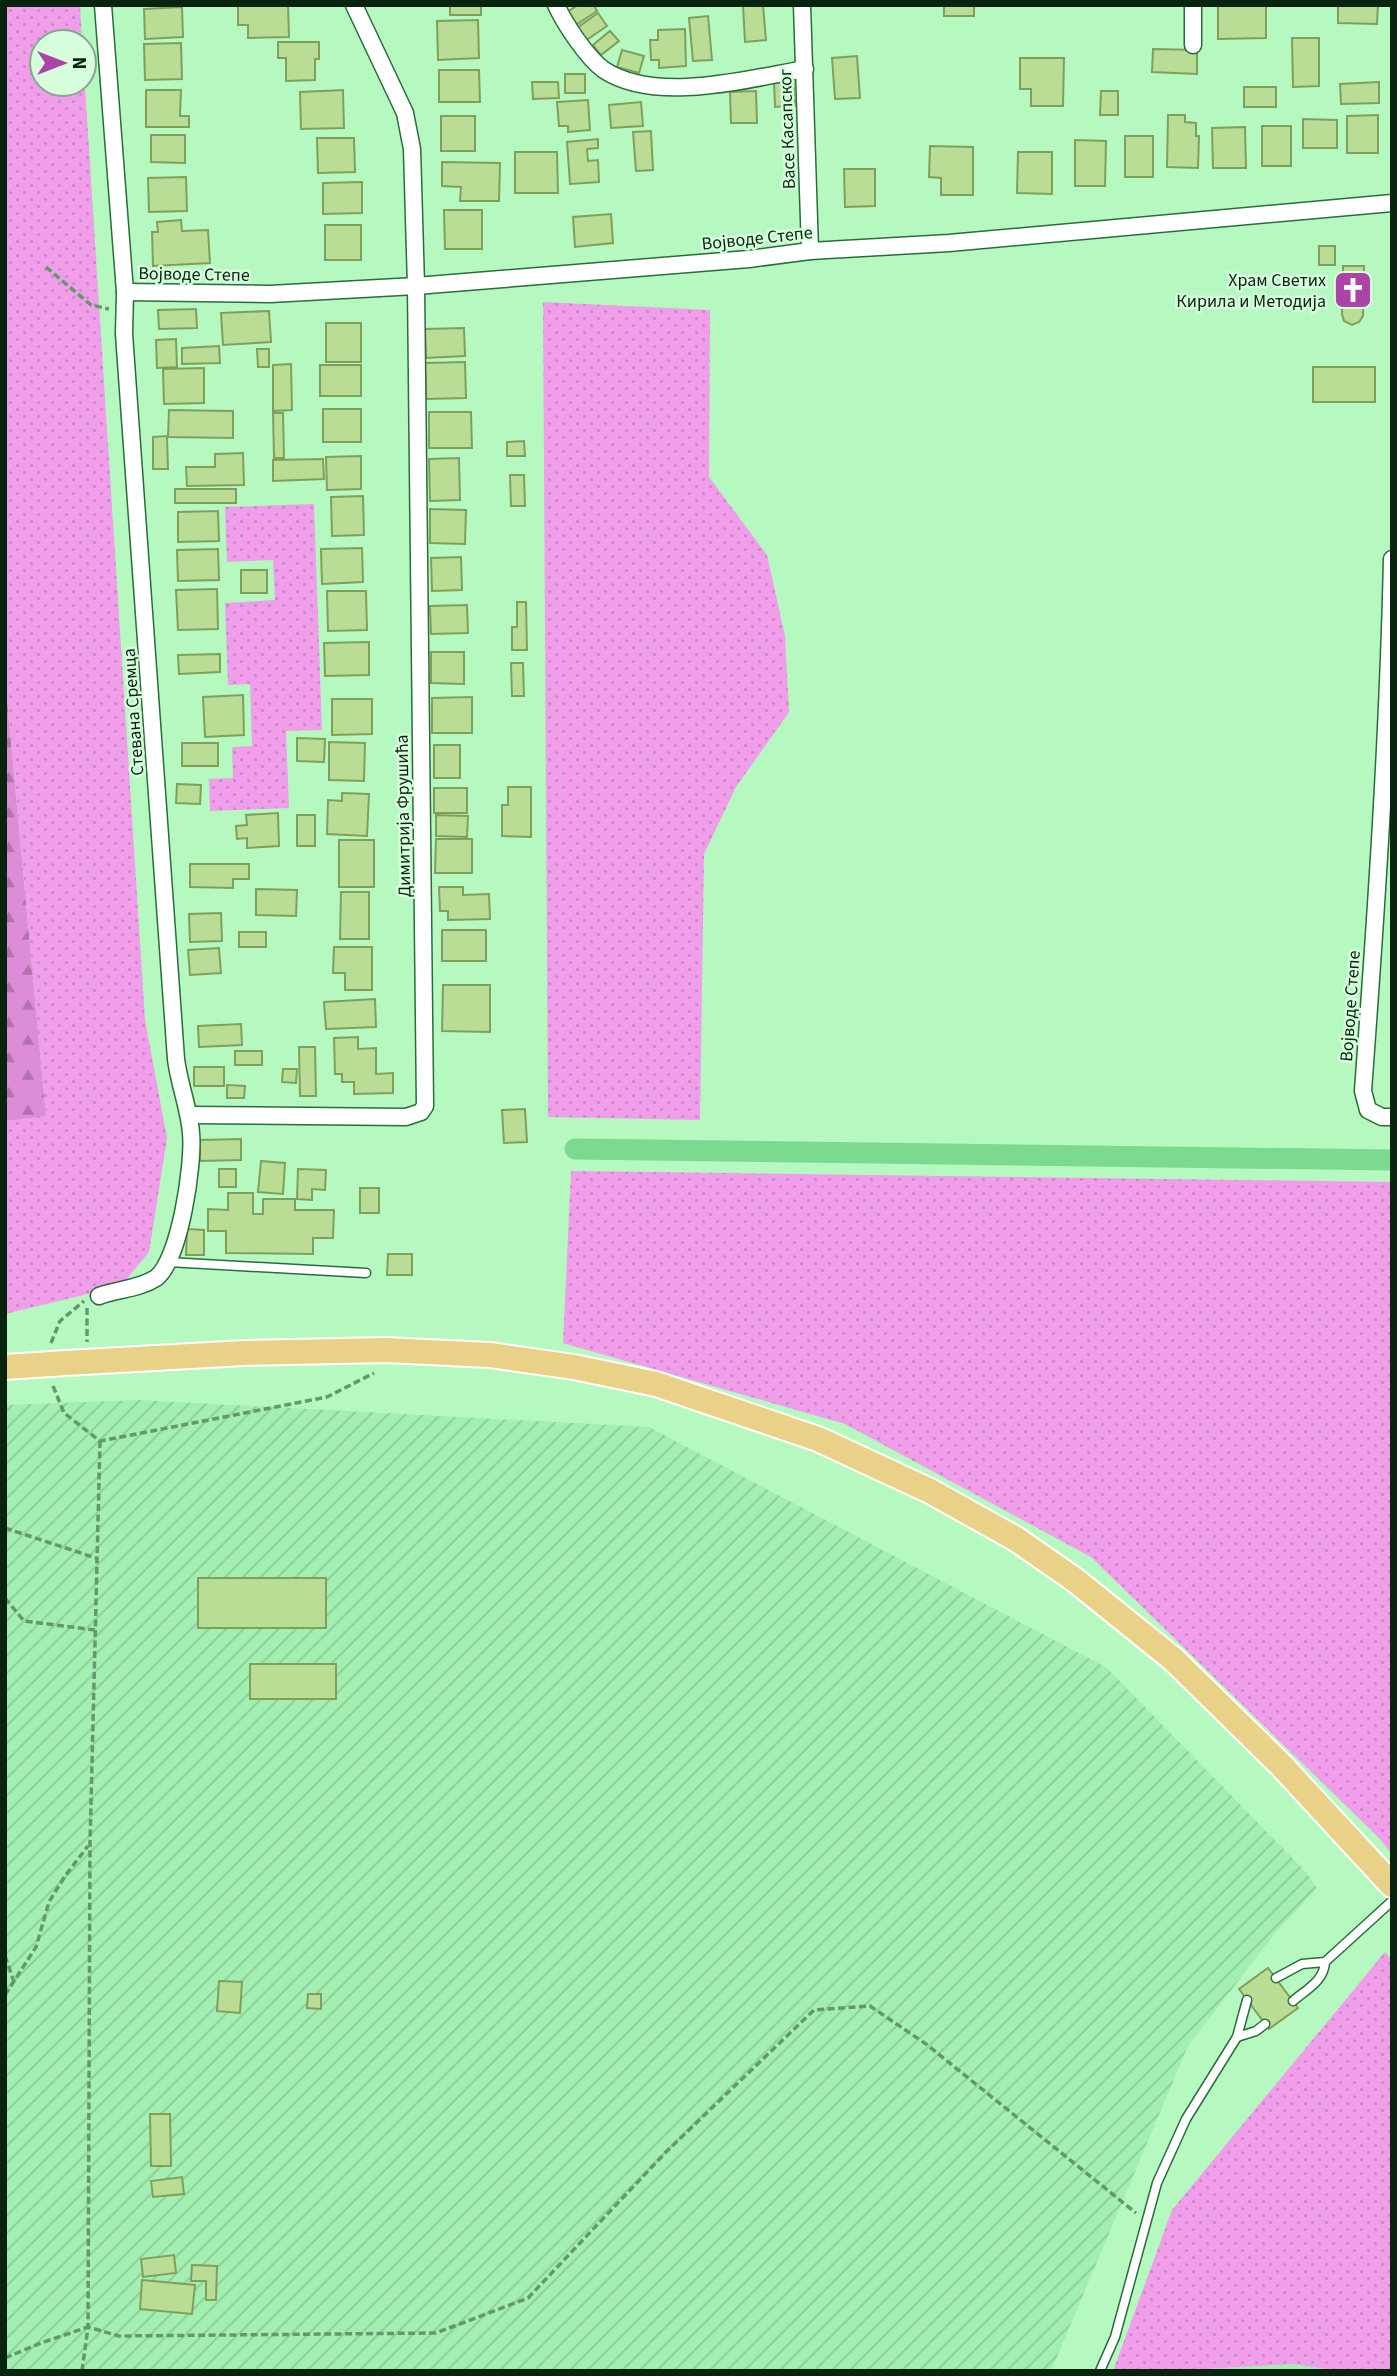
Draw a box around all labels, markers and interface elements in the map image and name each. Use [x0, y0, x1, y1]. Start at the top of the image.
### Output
north arrow [28, 28, 98, 98]
text: N [65, 57, 92, 69]
street label: Васе Касапског [773, 68, 802, 190]
street label: Војводе Степе [700, 220, 814, 257]
street label: Војводе Степе [138, 261, 250, 288]
place label: Храм Светих Кирила и Методија [1176, 268, 1326, 314]
church icon: Храм Светих Кирила и Методија [1332, 269, 1374, 311]
street label: Стевана Сремца [117, 647, 150, 776]
street label: Димитрија Фрушића [390, 734, 417, 898]
street label: Војводе Степе [1334, 950, 1367, 1062]

